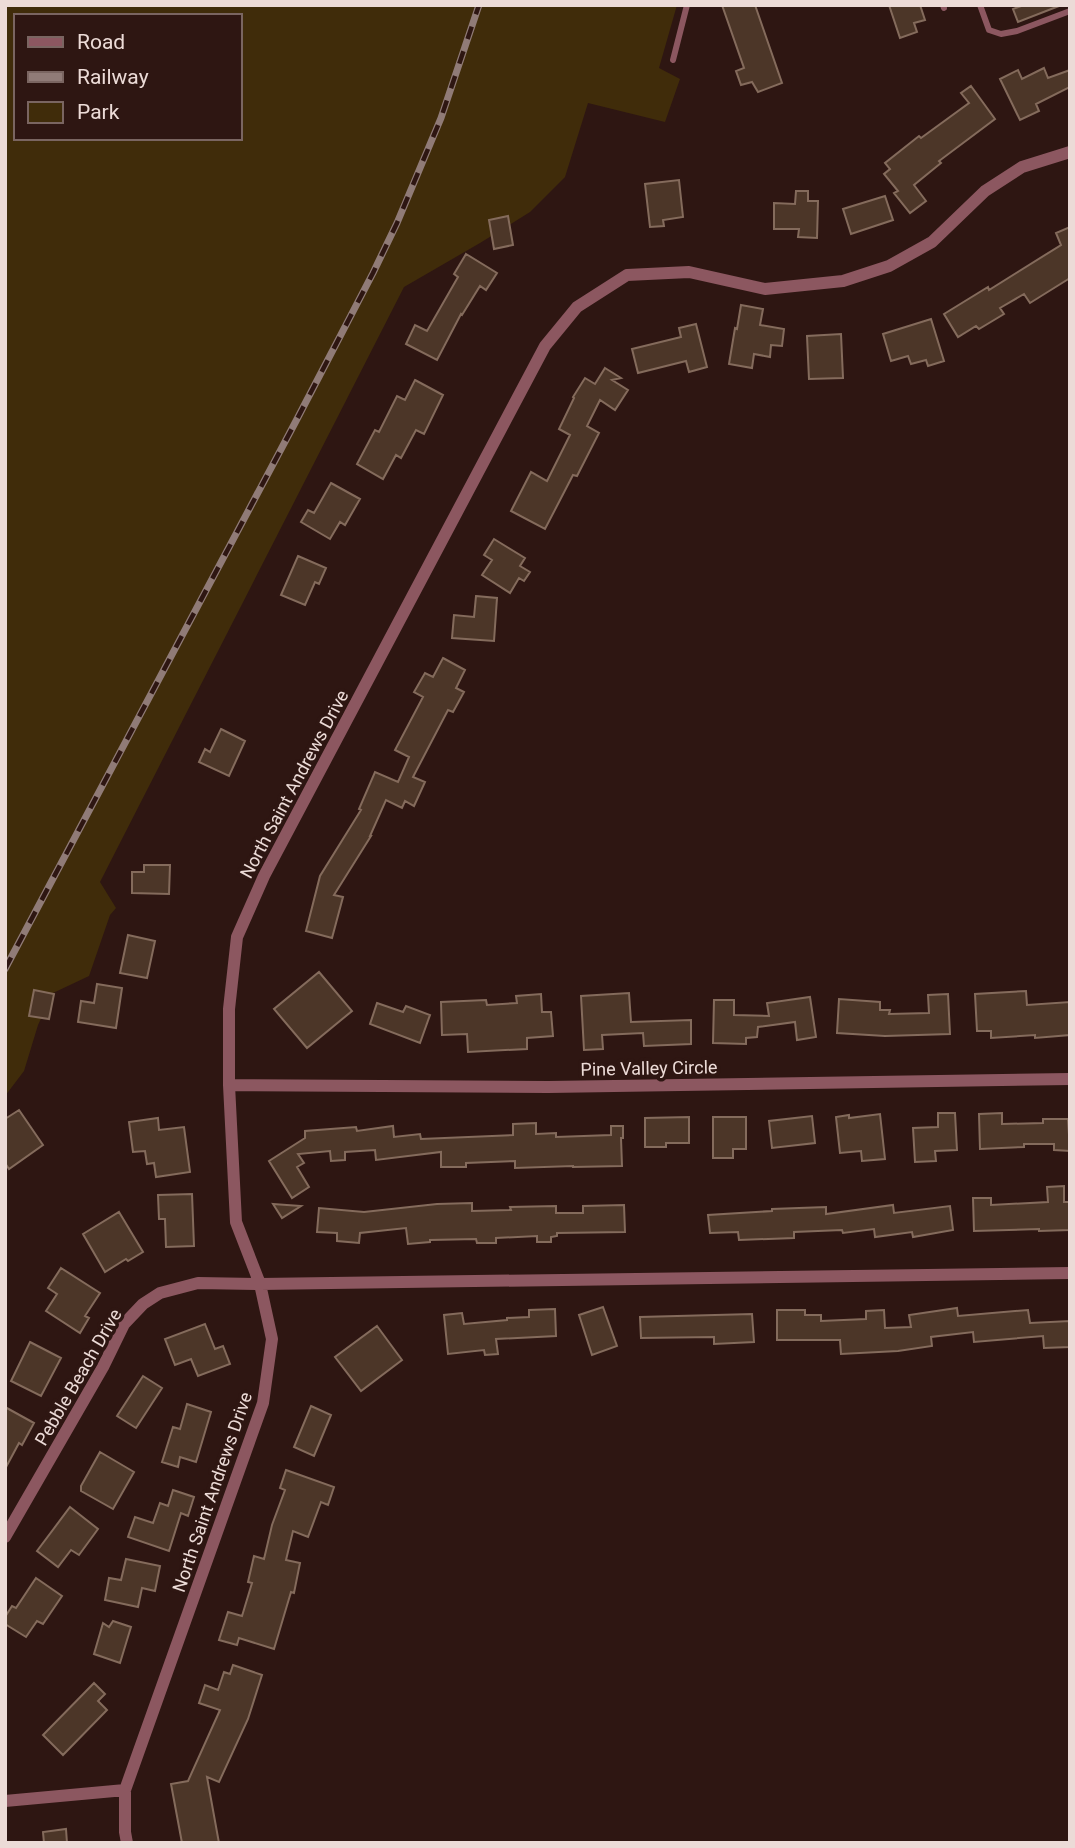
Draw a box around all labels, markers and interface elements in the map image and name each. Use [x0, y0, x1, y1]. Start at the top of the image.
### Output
legend [14, 14, 242, 140]
text: Road [77, 30, 125, 54]
text: Railway [77, 65, 149, 89]
text: Park [77, 100, 120, 124]
street label: North Saint Andrews Drive [235, 686, 353, 882]
street label: Pine Valley Circle [580, 1056, 718, 1080]
street label: Pebble Beach Drive [30, 1305, 126, 1449]
street label: North Saint Andrews Drive [168, 1389, 256, 1595]

